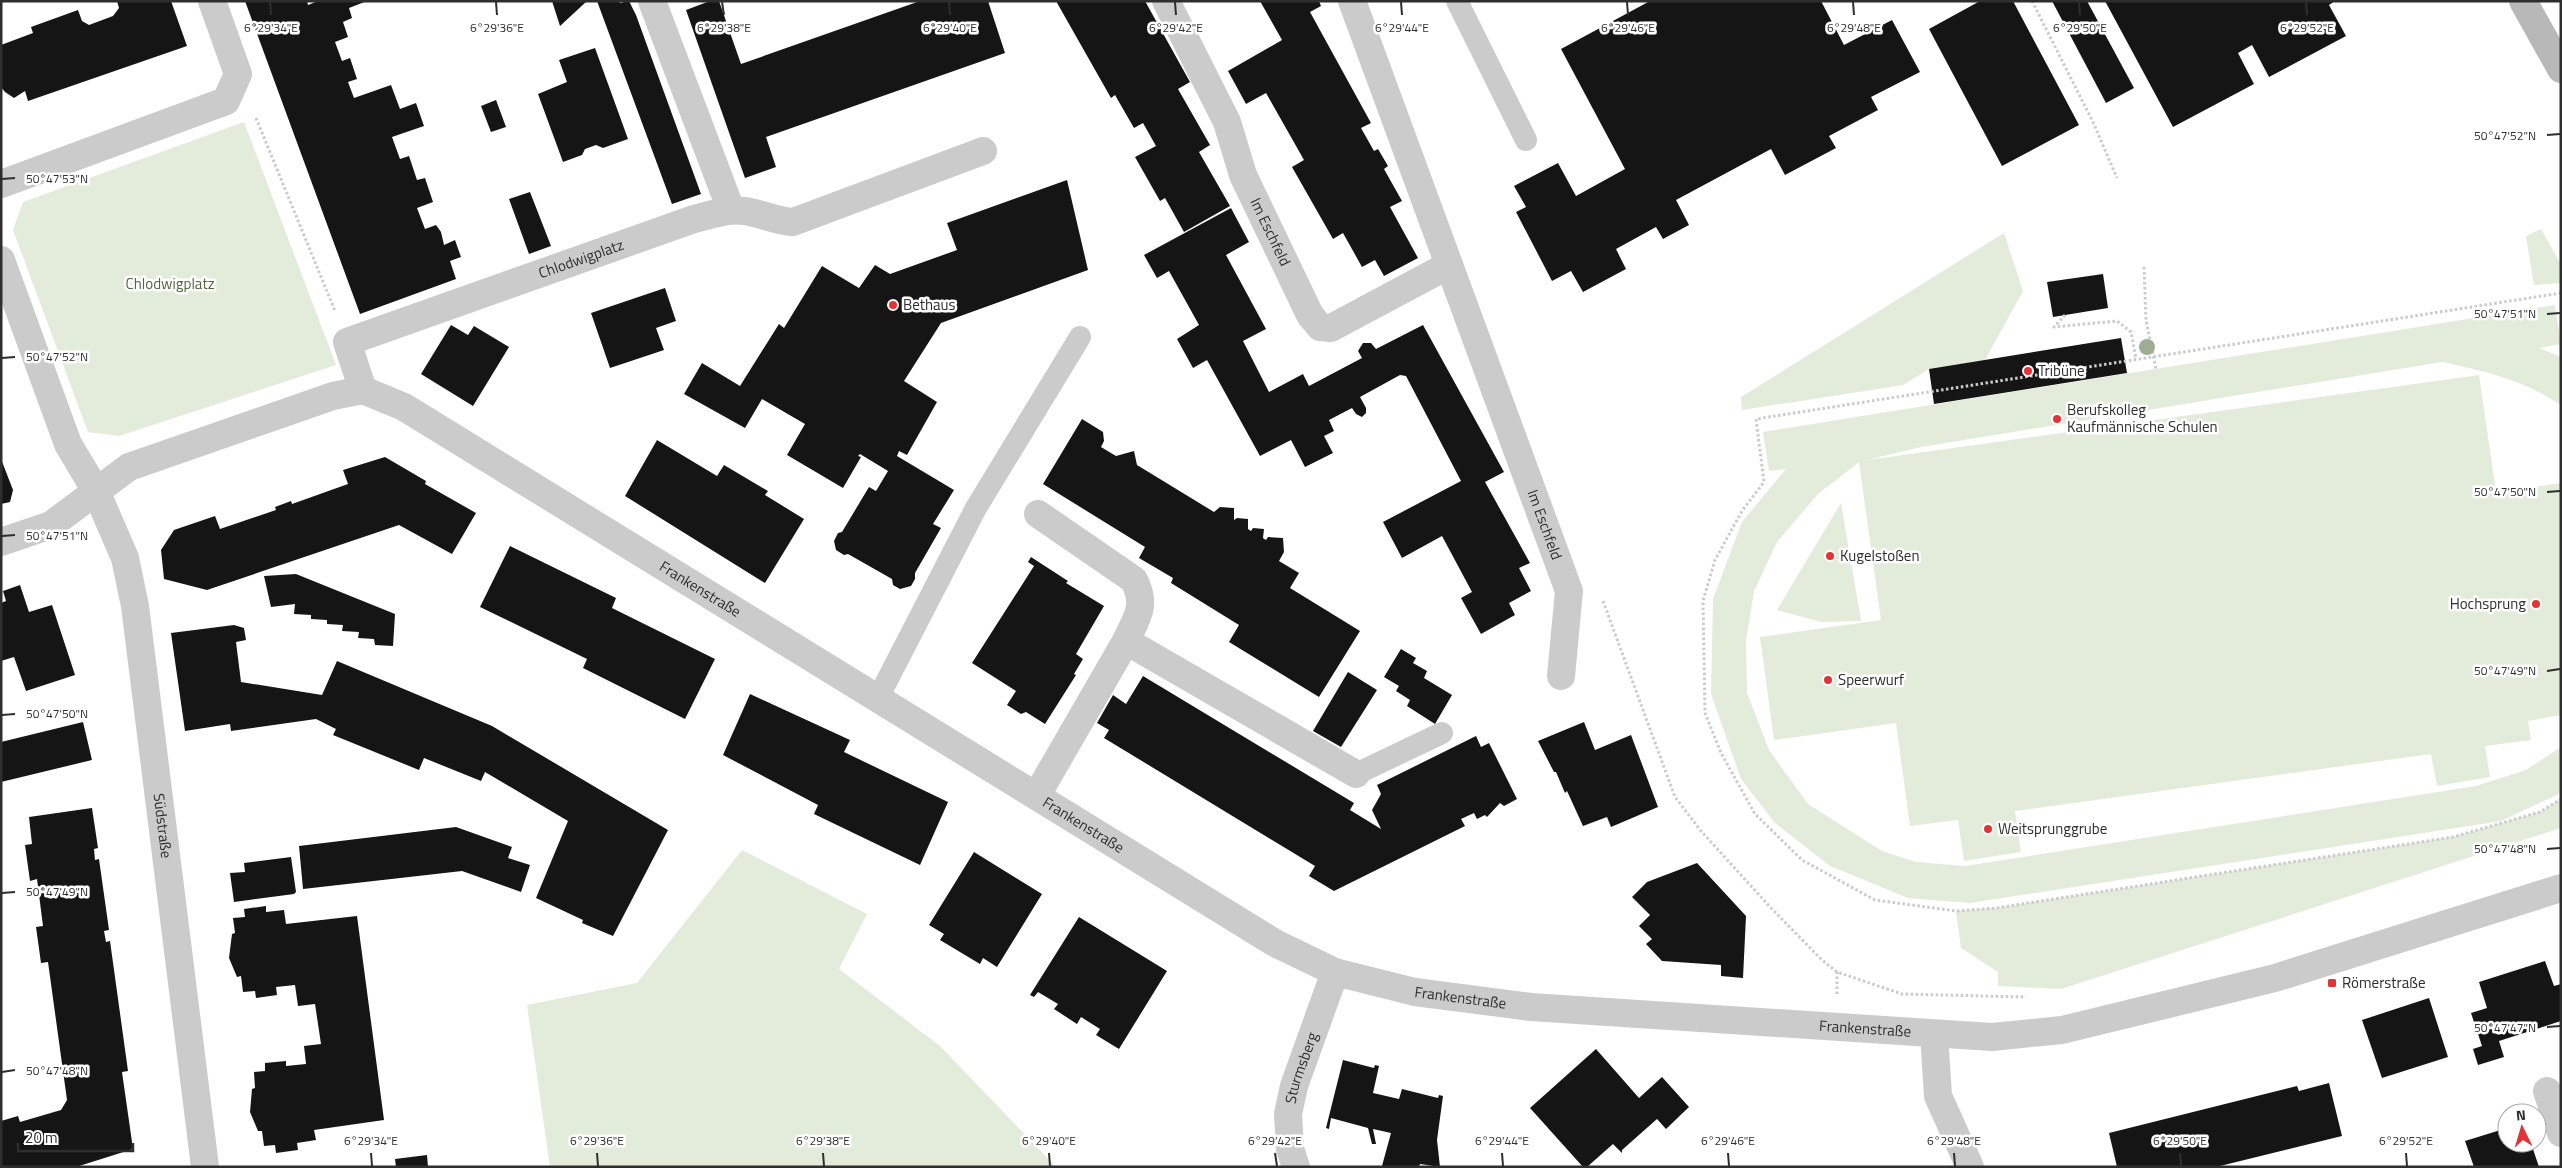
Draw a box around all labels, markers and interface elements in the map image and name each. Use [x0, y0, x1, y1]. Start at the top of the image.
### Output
text: 6°29'34"E [244, 18, 298, 37]
text: 6°29'36"E [470, 18, 524, 37]
text: 6°29'38"E [697, 18, 751, 37]
text: 6°29'40"E [923, 18, 977, 37]
text: 6°29'42"E [1149, 18, 1203, 37]
text: 6°29'44"E [1375, 18, 1429, 37]
text: 6°29'46"E [1601, 18, 1655, 37]
text: 6°29'48"E [1827, 18, 1881, 37]
text: 6°29'50"E [2053, 18, 2107, 37]
text: 6°29'52"E [2280, 18, 2334, 37]
text: 50°47'52"N [2474, 126, 2536, 145]
text: 50°47'53"N [26, 169, 88, 188]
street label: Im Eschfeld [1245, 194, 1297, 270]
street label: Chlodwigplatz [535, 233, 627, 284]
park label: Chlodwigplatz [126, 272, 215, 295]
place label: Bethaus [903, 293, 956, 316]
marker: Bethaus [887, 299, 899, 311]
text: 50°47'51"N [2474, 304, 2536, 323]
text: 50°47'52"N [26, 347, 88, 366]
place label: Tribüne [2038, 359, 2085, 382]
marker: Tribüne [2022, 365, 2034, 377]
place label: Berufskolleg Kaufmännische Schulen [2067, 398, 2218, 438]
marker: Berufskolleg Kaufmännische Schulen [2051, 413, 2063, 425]
text: 50°47'50"N [2474, 482, 2536, 501]
street label: Im Eschfeld [1522, 486, 1569, 563]
text: 50°47'51"N [26, 526, 88, 545]
place label: Kugelstoßen [1840, 544, 1919, 567]
marker: Kugelstoßen [1824, 550, 1836, 562]
street label: Frankenstraße [655, 555, 746, 623]
place label: Hochsprung [2450, 592, 2526, 615]
marker: Hochsprung [2530, 598, 2542, 610]
text: 50°47'49"N [2474, 661, 2536, 680]
place label: Speerwurf [1838, 668, 1904, 691]
marker: Speerwurf [1822, 674, 1834, 686]
text: 50°47'50"N [26, 704, 88, 723]
street label: Frankenstraße [1038, 791, 1129, 859]
street label: Südstraße [147, 792, 178, 859]
place label: Weitsprunggrube [1998, 817, 2107, 840]
marker: Weitsprunggrube [1982, 823, 1994, 835]
text: 50°47'48"N [2474, 839, 2536, 858]
text: 50°47'49"N [26, 882, 88, 901]
place label: Römerstraße [2342, 971, 2425, 994]
marker: Römerstraße [2326, 977, 2338, 989]
street label: Frankenstraße [1413, 980, 1508, 1015]
street label: Frankenstraße [1818, 1014, 1912, 1043]
text: 50°47'47"N [2474, 1018, 2536, 1037]
street label: Sturmsberg [1279, 1029, 1324, 1106]
text: 50°47'48"N [26, 1061, 88, 1080]
north arrow [2497, 1103, 2547, 1153]
text: N [2515, 1104, 2527, 1125]
scale bar [18, 1120, 132, 1152]
text: 20 m [25, 1126, 58, 1149]
text: 6°29'34"E [344, 1131, 398, 1150]
text: 6°29'36"E [570, 1131, 624, 1150]
text: 6°29'38"E [796, 1131, 850, 1150]
text: 6°29'40"E [1022, 1131, 1076, 1150]
text: 6°29'42"E [1248, 1131, 1302, 1150]
text: 6°29'44"E [1475, 1131, 1529, 1150]
text: 6°29'46"E [1701, 1131, 1755, 1150]
text: 6°29'48"E [1927, 1131, 1981, 1150]
text: 6°29'50"E [2153, 1131, 2207, 1150]
text: 6°29'52"E [2379, 1131, 2433, 1150]

